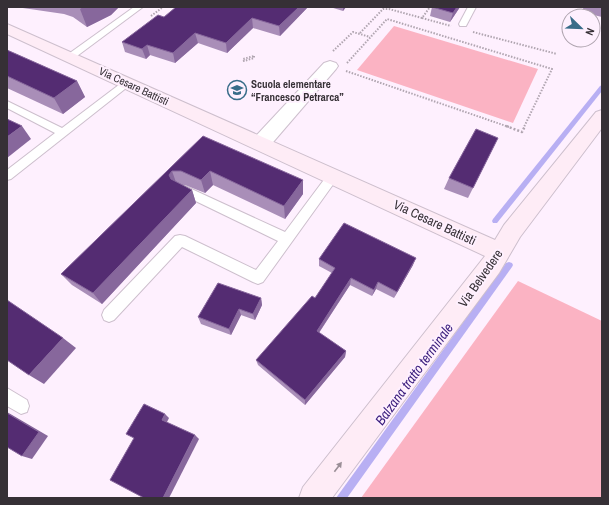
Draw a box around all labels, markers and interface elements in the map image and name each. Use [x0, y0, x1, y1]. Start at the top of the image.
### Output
north arrow [561, 8, 601, 48]
text: N [582, 26, 598, 38]
street label: Via Cesare Battisti [97, 64, 171, 108]
place label: Scuola elementare “Francesco Petrarca” [251, 77, 344, 104]
school or university icon: Scuola elementare “Francesco Petrarca” [226, 79, 248, 101]
street label: Via Cesare Battisti [391, 196, 479, 249]
street label: Via Belvedere [454, 246, 507, 311]
water label: Balzana tratto terminale [371, 319, 457, 429]
one-way arrow [334, 462, 342, 472]

